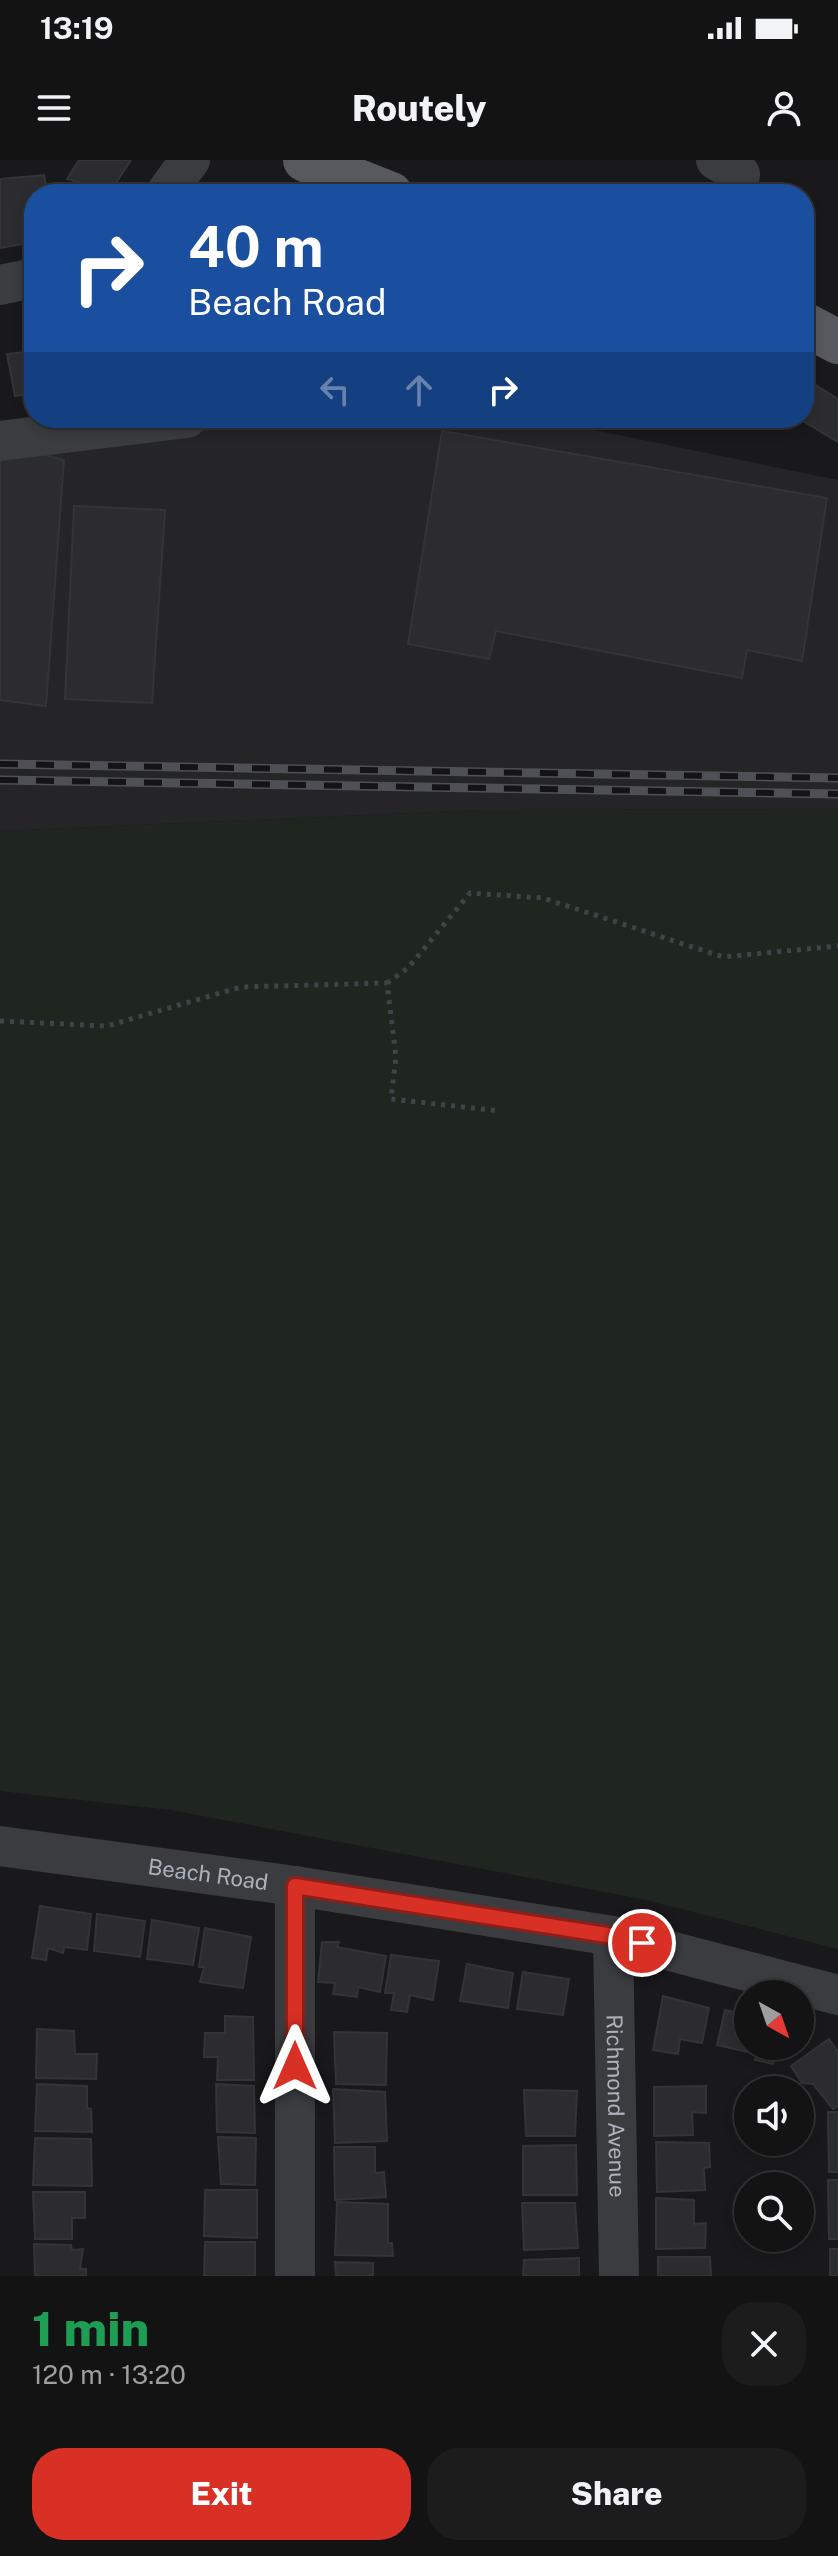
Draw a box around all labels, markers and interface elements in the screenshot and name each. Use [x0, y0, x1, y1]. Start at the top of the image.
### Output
text: 13:19 [40, 10, 114, 46]
icon: menu [32, 86, 76, 130]
icon: person [762, 86, 806, 130]
text: Routely [352, 87, 486, 129]
text: 40 m [188, 214, 324, 280]
icon: right [56, 216, 160, 320]
text: Beach Road [188, 281, 386, 323]
icon: left [313, 368, 357, 412]
icon: ahead [397, 368, 441, 412]
icon: right [481, 368, 525, 412]
street label: Beach Road [146, 1853, 270, 1895]
pin [608, 1909, 676, 1977]
icon: arrive [620, 1921, 664, 1965]
north arrow [734, 1980, 814, 2060]
map controls [734, 1980, 814, 2252]
street label: Richmond Avenue [601, 2014, 631, 2198]
position arrow [253, 2024, 337, 2108]
button: sound [734, 2076, 814, 2156]
button: search [734, 2172, 814, 2252]
text: 1 min [32, 2300, 149, 2357]
button: close [722, 2302, 806, 2386]
text: 120 m · 13:20 [32, 2359, 186, 2390]
button: Exit [32, 2448, 411, 2540]
button: Share [427, 2448, 806, 2540]

